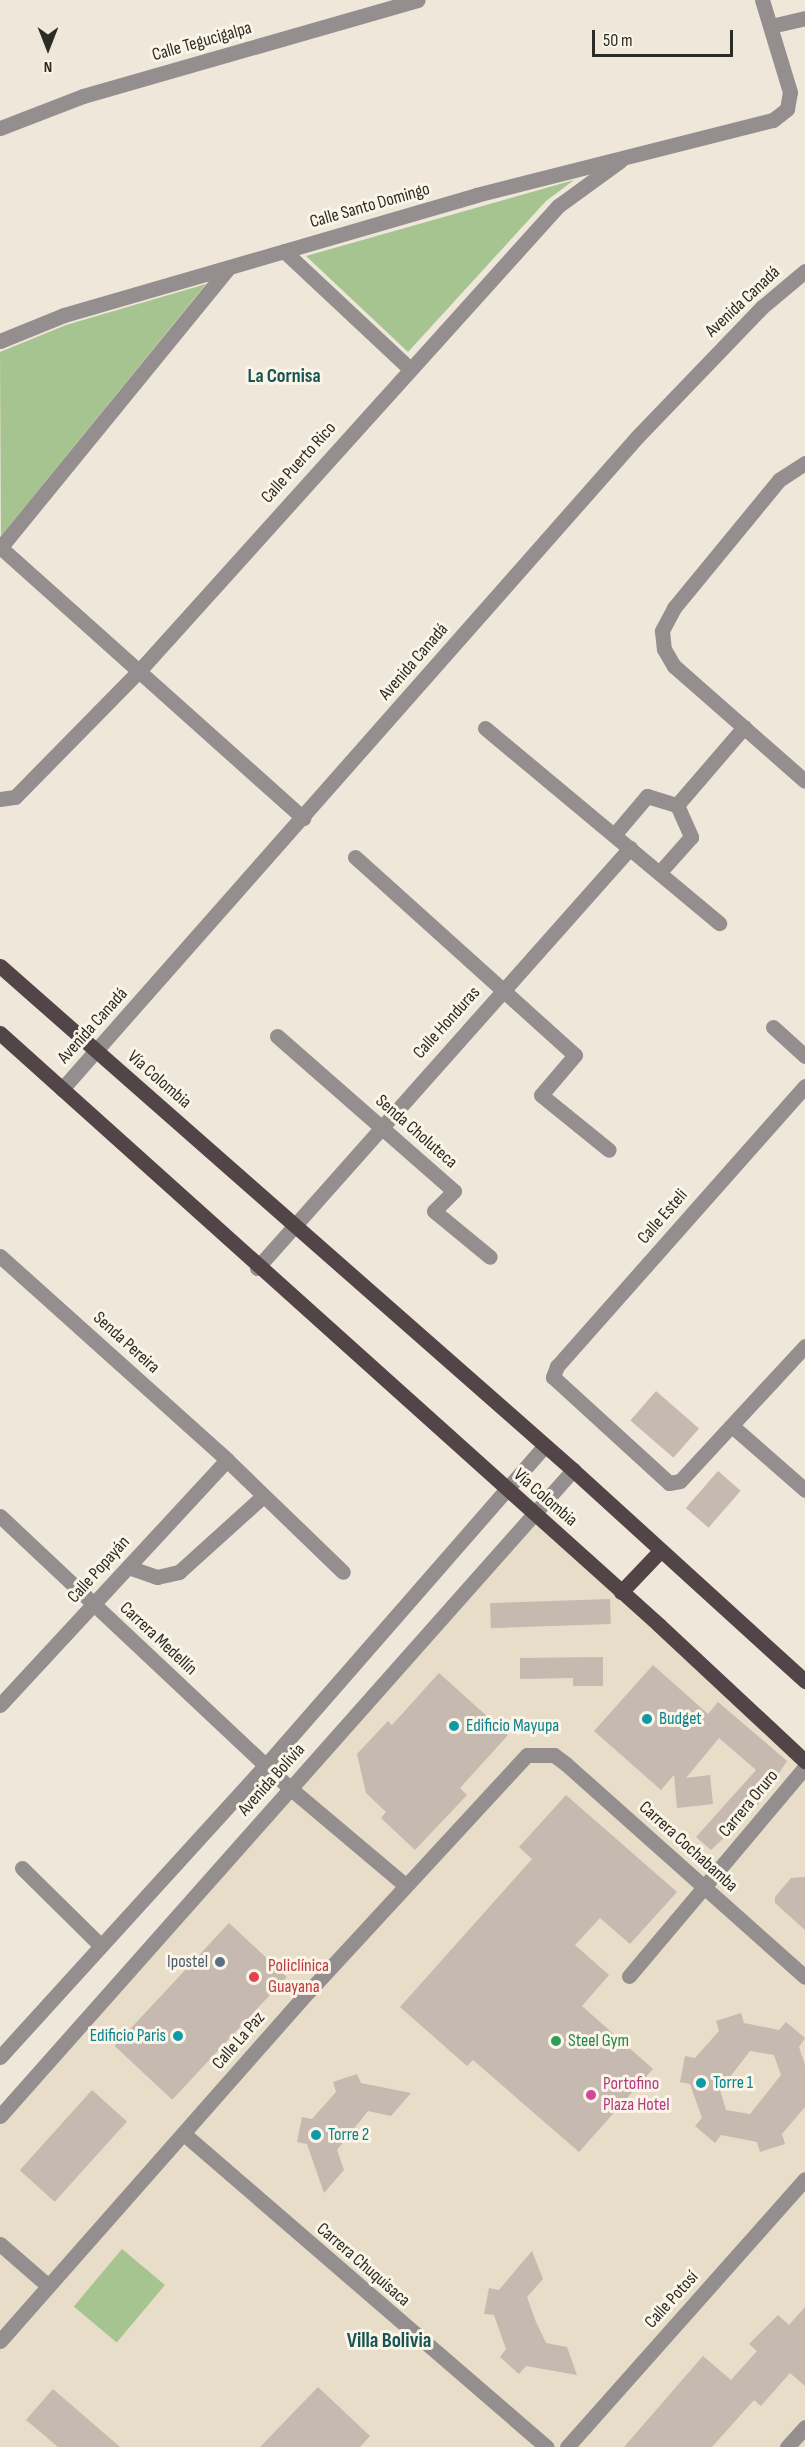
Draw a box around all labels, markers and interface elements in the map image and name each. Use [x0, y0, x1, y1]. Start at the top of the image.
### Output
north arrow [18, 18, 78, 78]
street label: Calle Tegucigalpa [150, 18, 254, 66]
scale bar [595, 18, 736, 56]
text: 50 m [603, 30, 633, 51]
text: N [44, 57, 52, 76]
street label: Calle Santo Domingo [308, 179, 432, 233]
street label: Avenida Canadá [701, 262, 785, 342]
district label: La Cornisa [247, 364, 321, 388]
street label: Calle Puerto Rico [257, 418, 341, 508]
street label: Avenida Canadá [375, 619, 453, 705]
street label: Calle Honduras [409, 982, 485, 1064]
street label: Avenida Canadá [53, 984, 133, 1068]
street label: Vía Colombia [123, 1046, 195, 1114]
street label: Senda Choluteca [371, 1091, 461, 1173]
street label: Calle Esteli [633, 1185, 693, 1249]
street label: Senda Pereira [88, 1308, 164, 1378]
street label: Vía Colombia [509, 1464, 581, 1532]
street label: Calle Popayán [63, 1532, 135, 1608]
street label: Carrera Medellín [115, 1598, 201, 1680]
place label: Budget [659, 1708, 702, 1730]
marker: Budget [640, 1712, 654, 1726]
place label: Edificio Mayupa [466, 1715, 559, 1737]
marker: Edificio Mayupa [447, 1719, 461, 1733]
street label: Avenida Bolivia [234, 1739, 310, 1821]
street label: Carrera Oruro [715, 1766, 783, 1842]
street label: Carrera Cochabamba [634, 1797, 742, 1897]
place label: Ipostel [167, 1951, 208, 1973]
marker: Ipostel [213, 1955, 227, 1969]
place label: Policlínica Guayana [268, 1956, 329, 1998]
marker: Policlínica Guayana [245, 1968, 263, 1986]
street label: Calle La Paz [208, 2008, 270, 2074]
place label: Edificio Paris [90, 2025, 166, 2047]
marker: Edificio Paris [171, 2029, 185, 2043]
place label: Steel Gym [568, 2030, 629, 2052]
marker: Steel Gym [549, 2034, 563, 2048]
place label: Torre 1 [713, 2072, 753, 2094]
place label: Portofino Plaza Hotel [603, 2074, 670, 2116]
marker: Torre 1 [694, 2076, 708, 2090]
marker: Portofino Plaza Hotel [584, 2088, 598, 2102]
place label: Torre 2 [328, 2124, 369, 2146]
marker: Torre 2 [309, 2128, 323, 2142]
street label: Carrera Chuquisaca [312, 2219, 414, 2311]
street label: Calle Potosí [641, 2267, 703, 2333]
district label: Villa Bolivia [347, 2328, 431, 2354]

